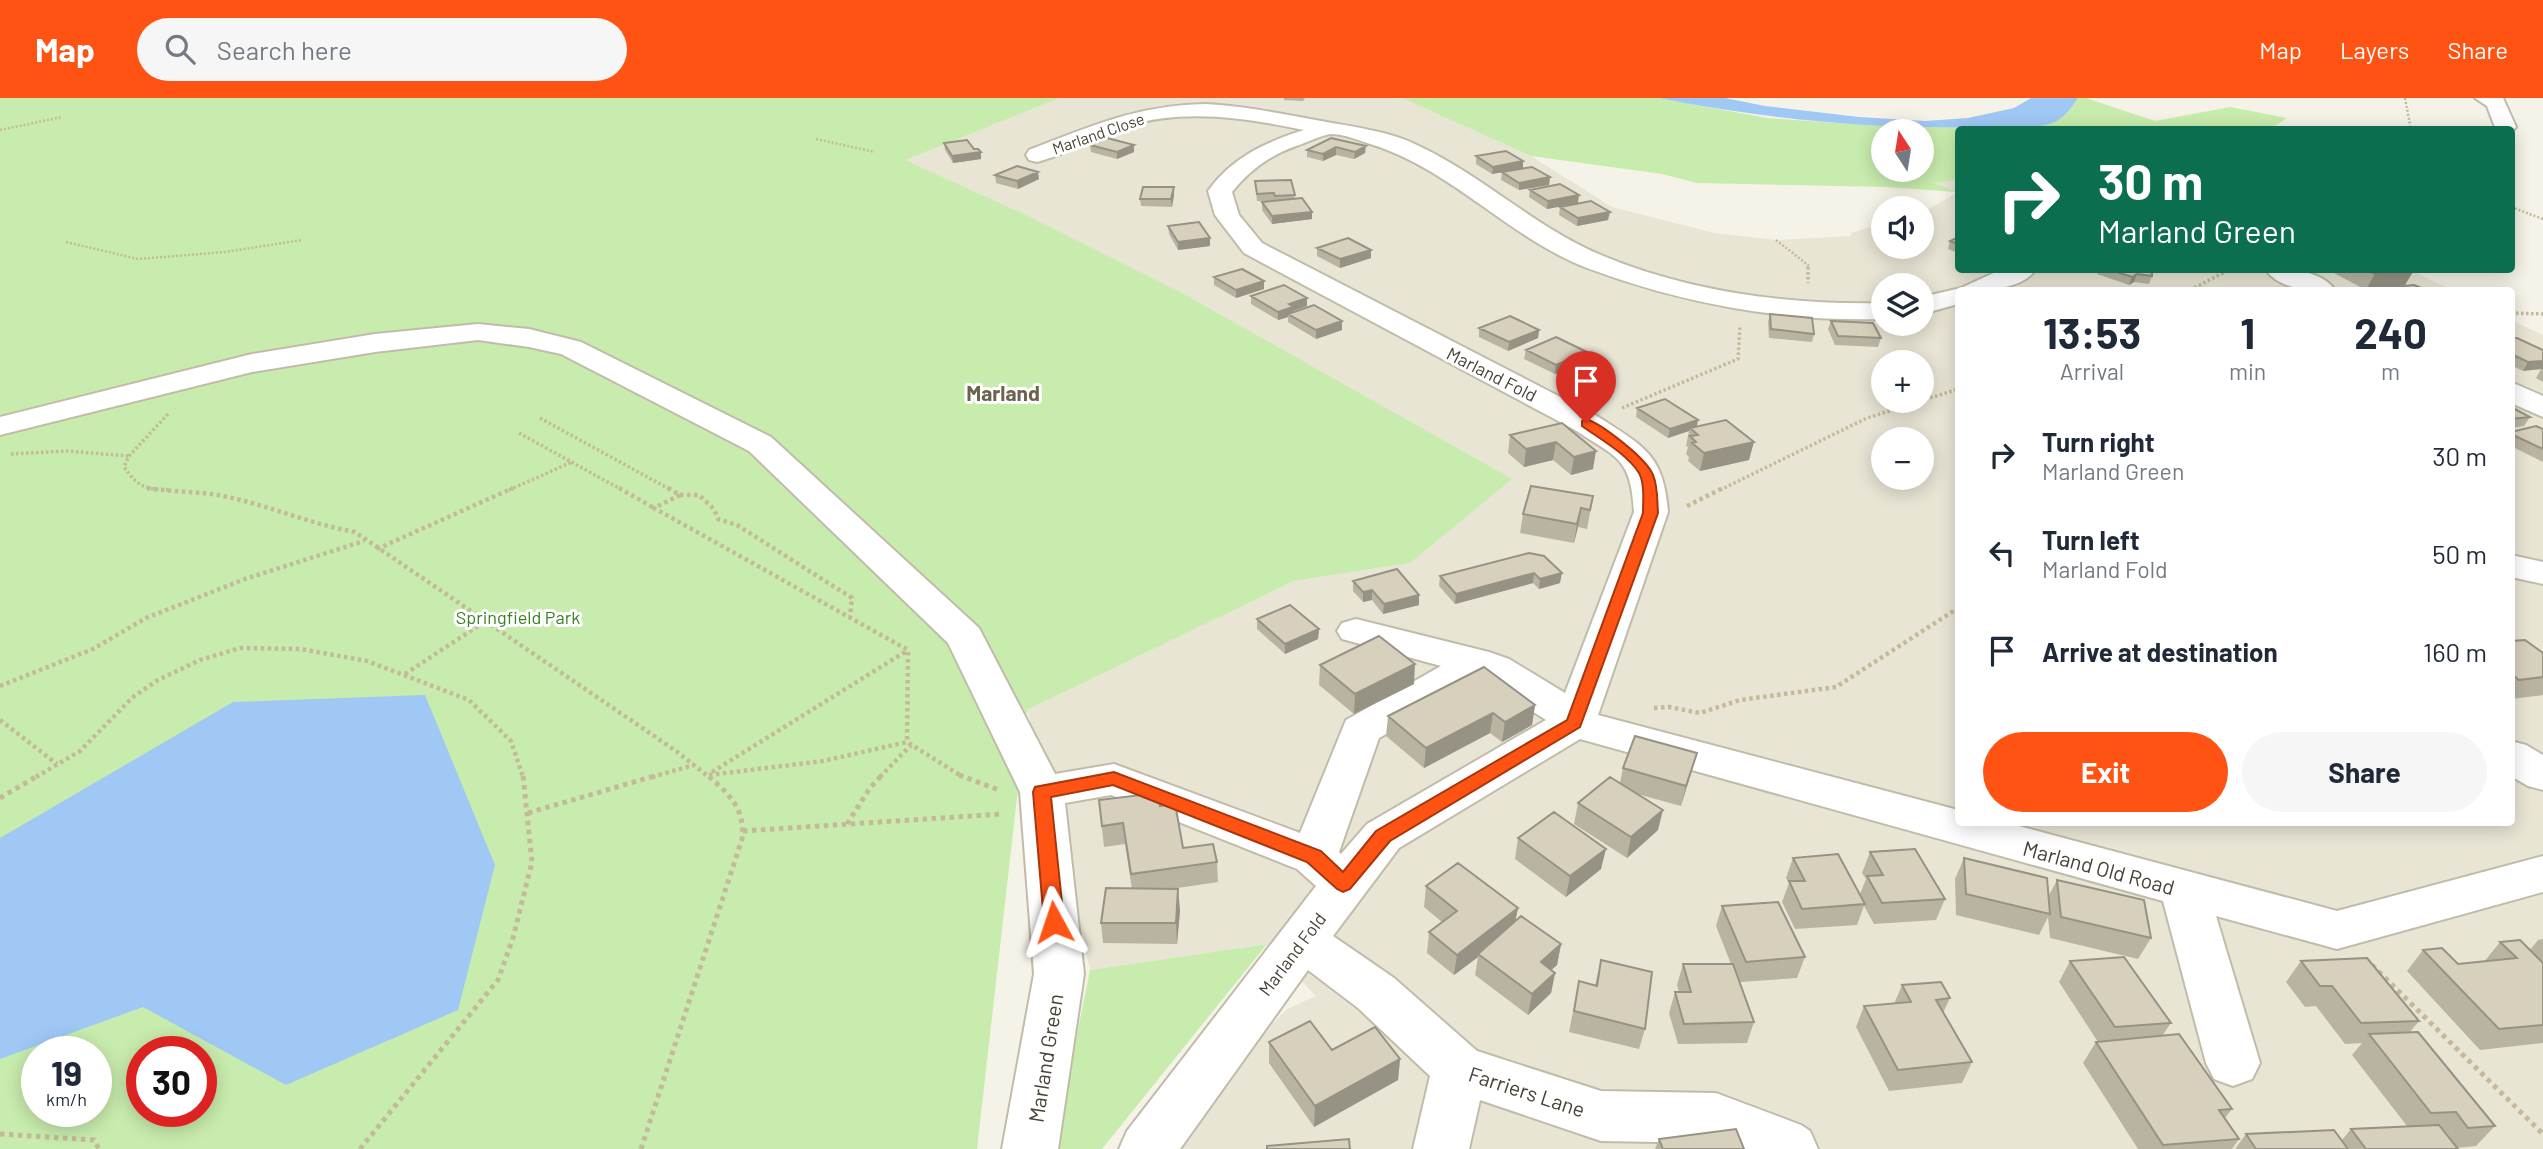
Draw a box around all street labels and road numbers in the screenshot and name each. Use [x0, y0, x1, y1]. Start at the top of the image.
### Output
street label: Marland Close [1049, 108, 1147, 158]
street label: Marland Fold [1443, 342, 1541, 406]
street label: Marland Old Road [2021, 835, 2177, 899]
street label: Marland Fold [1254, 908, 1330, 1000]
street label: Marland Green [1022, 992, 1068, 1124]
street label: Farriers Lane [1466, 1060, 1588, 1122]

